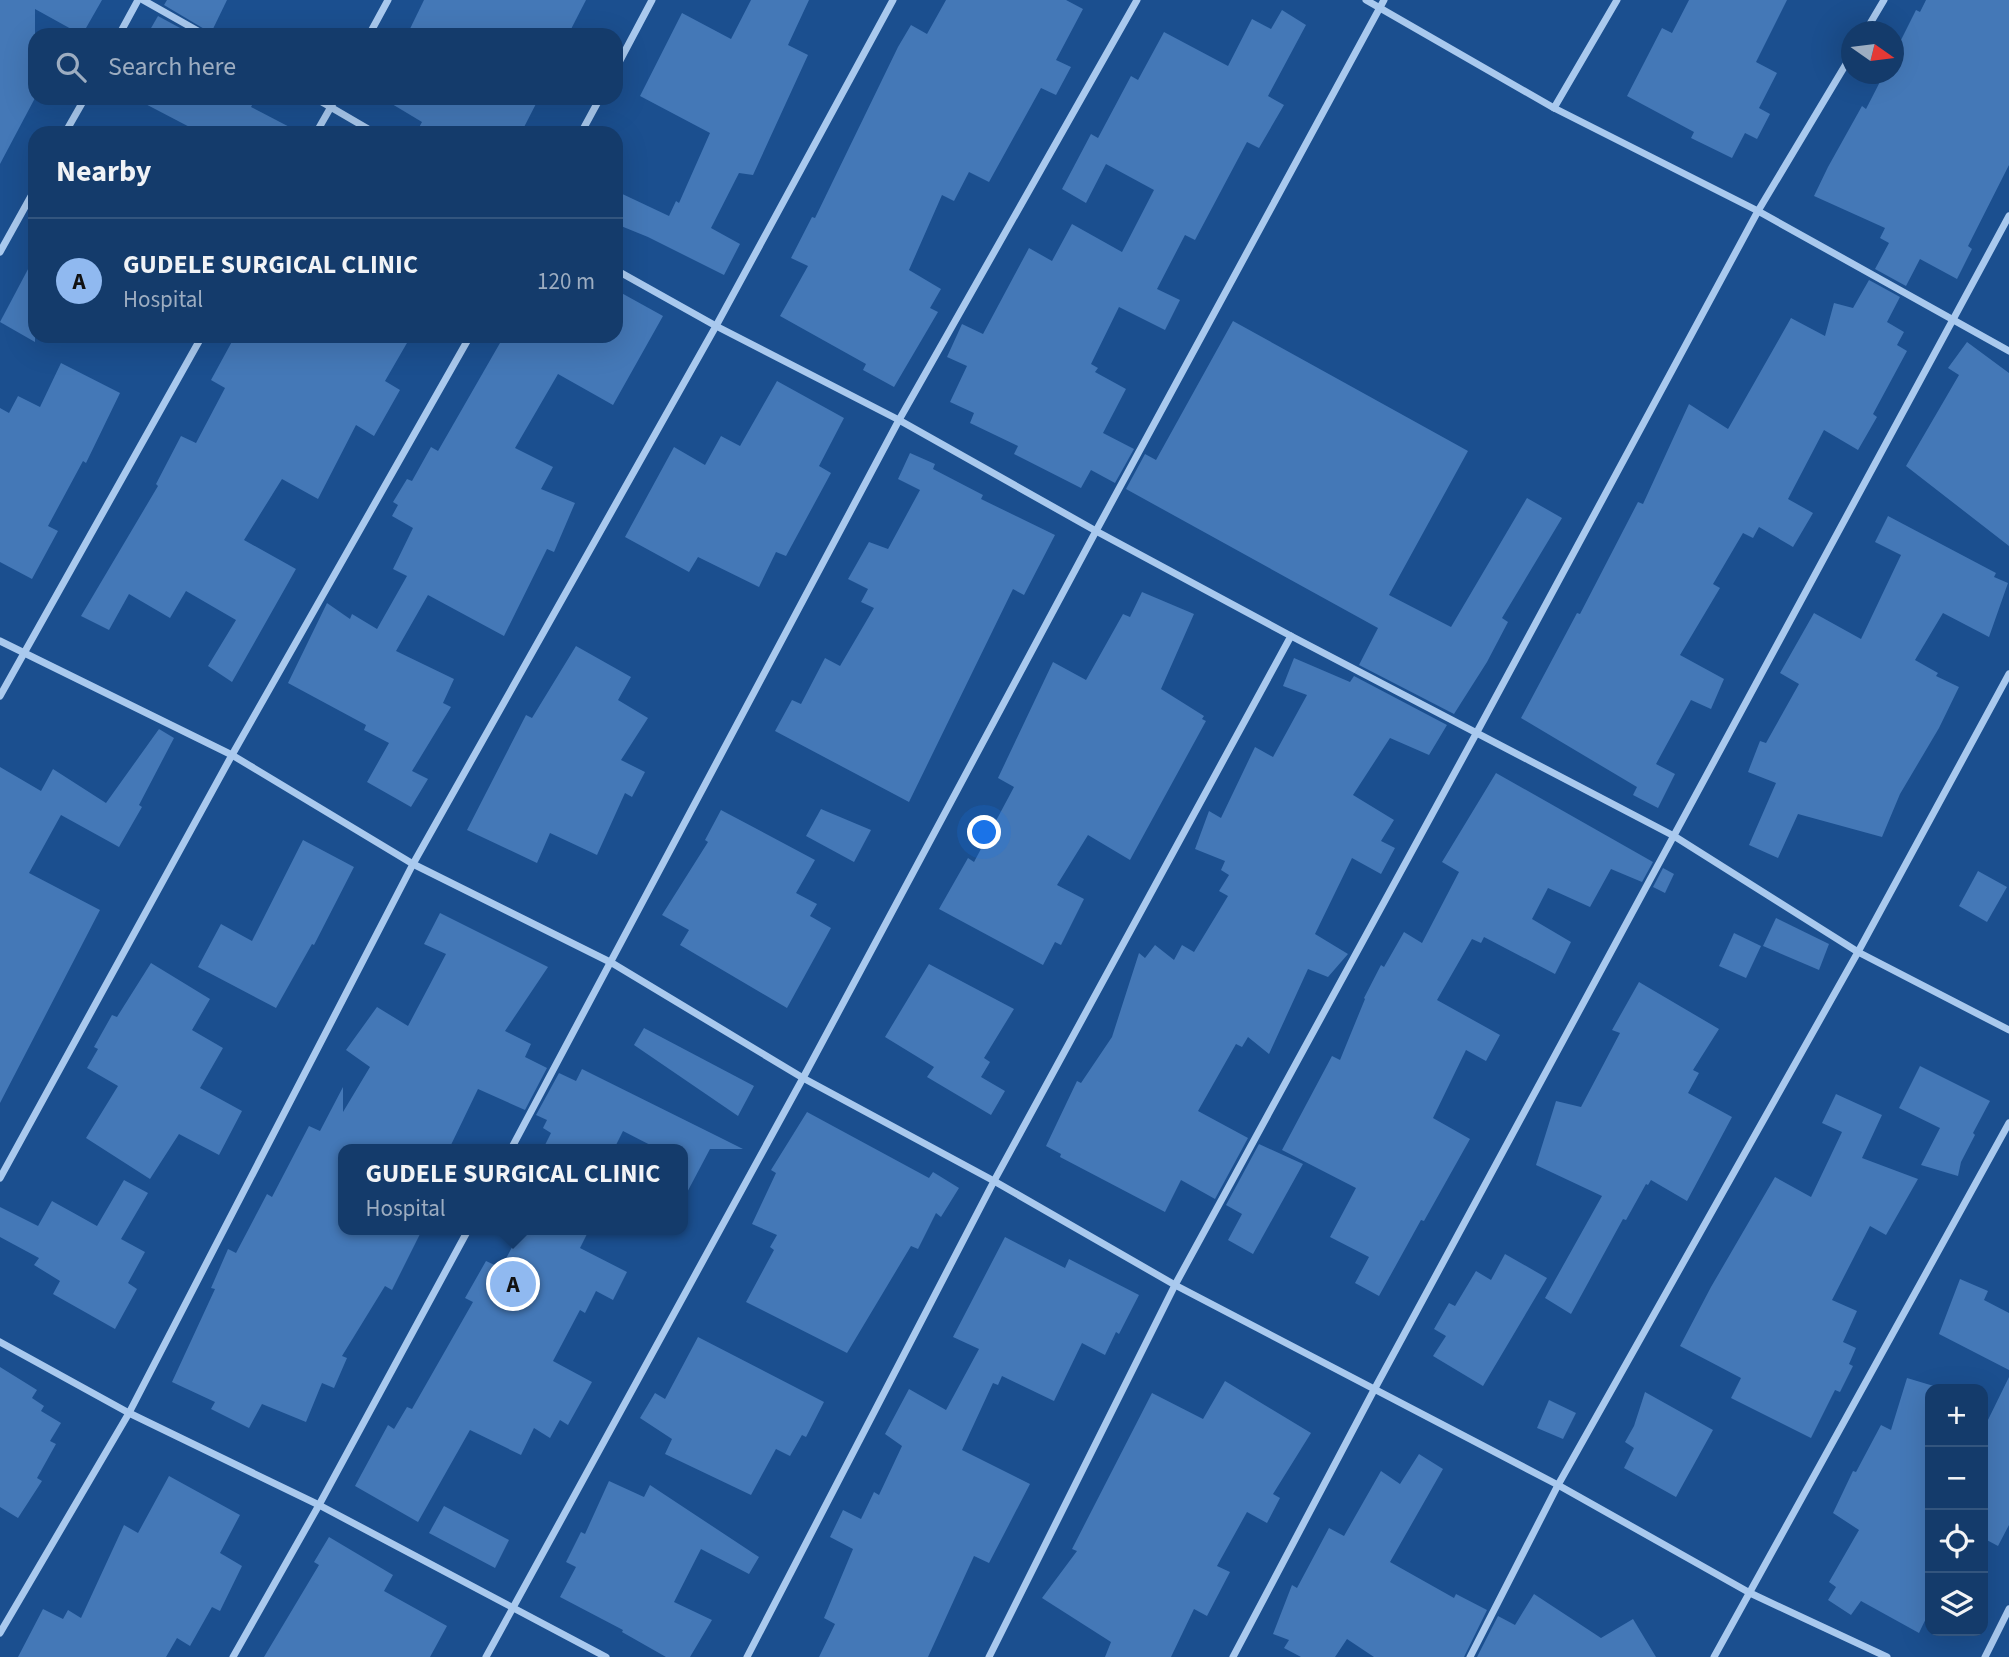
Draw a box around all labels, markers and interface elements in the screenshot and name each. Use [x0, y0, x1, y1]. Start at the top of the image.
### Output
north arrow [1841, 21, 1904, 84]
search box [28, 28, 623, 105]
icon: search [52, 48, 90, 86]
text: Search here [108, 48, 236, 85]
text: Nearby [56, 150, 151, 193]
text: GUDELE SURGICAL CLINIC [123, 246, 418, 283]
text: A [72, 265, 86, 298]
text: 120 m [537, 265, 595, 298]
text: Hospital [123, 283, 203, 316]
your location [967, 815, 1001, 849]
popup [338, 1144, 688, 1235]
text: GUDELE SURGICAL CLINIC [365, 1155, 661, 1192]
text: Hospital [365, 1192, 446, 1225]
pin: A [490, 1258, 536, 1310]
map controls [1925, 1384, 1988, 1636]
button: + [1925, 1384, 1988, 1447]
button: − [1925, 1447, 1988, 1510]
button: locate [1925, 1510, 1988, 1573]
button: layers [1925, 1573, 1988, 1636]

